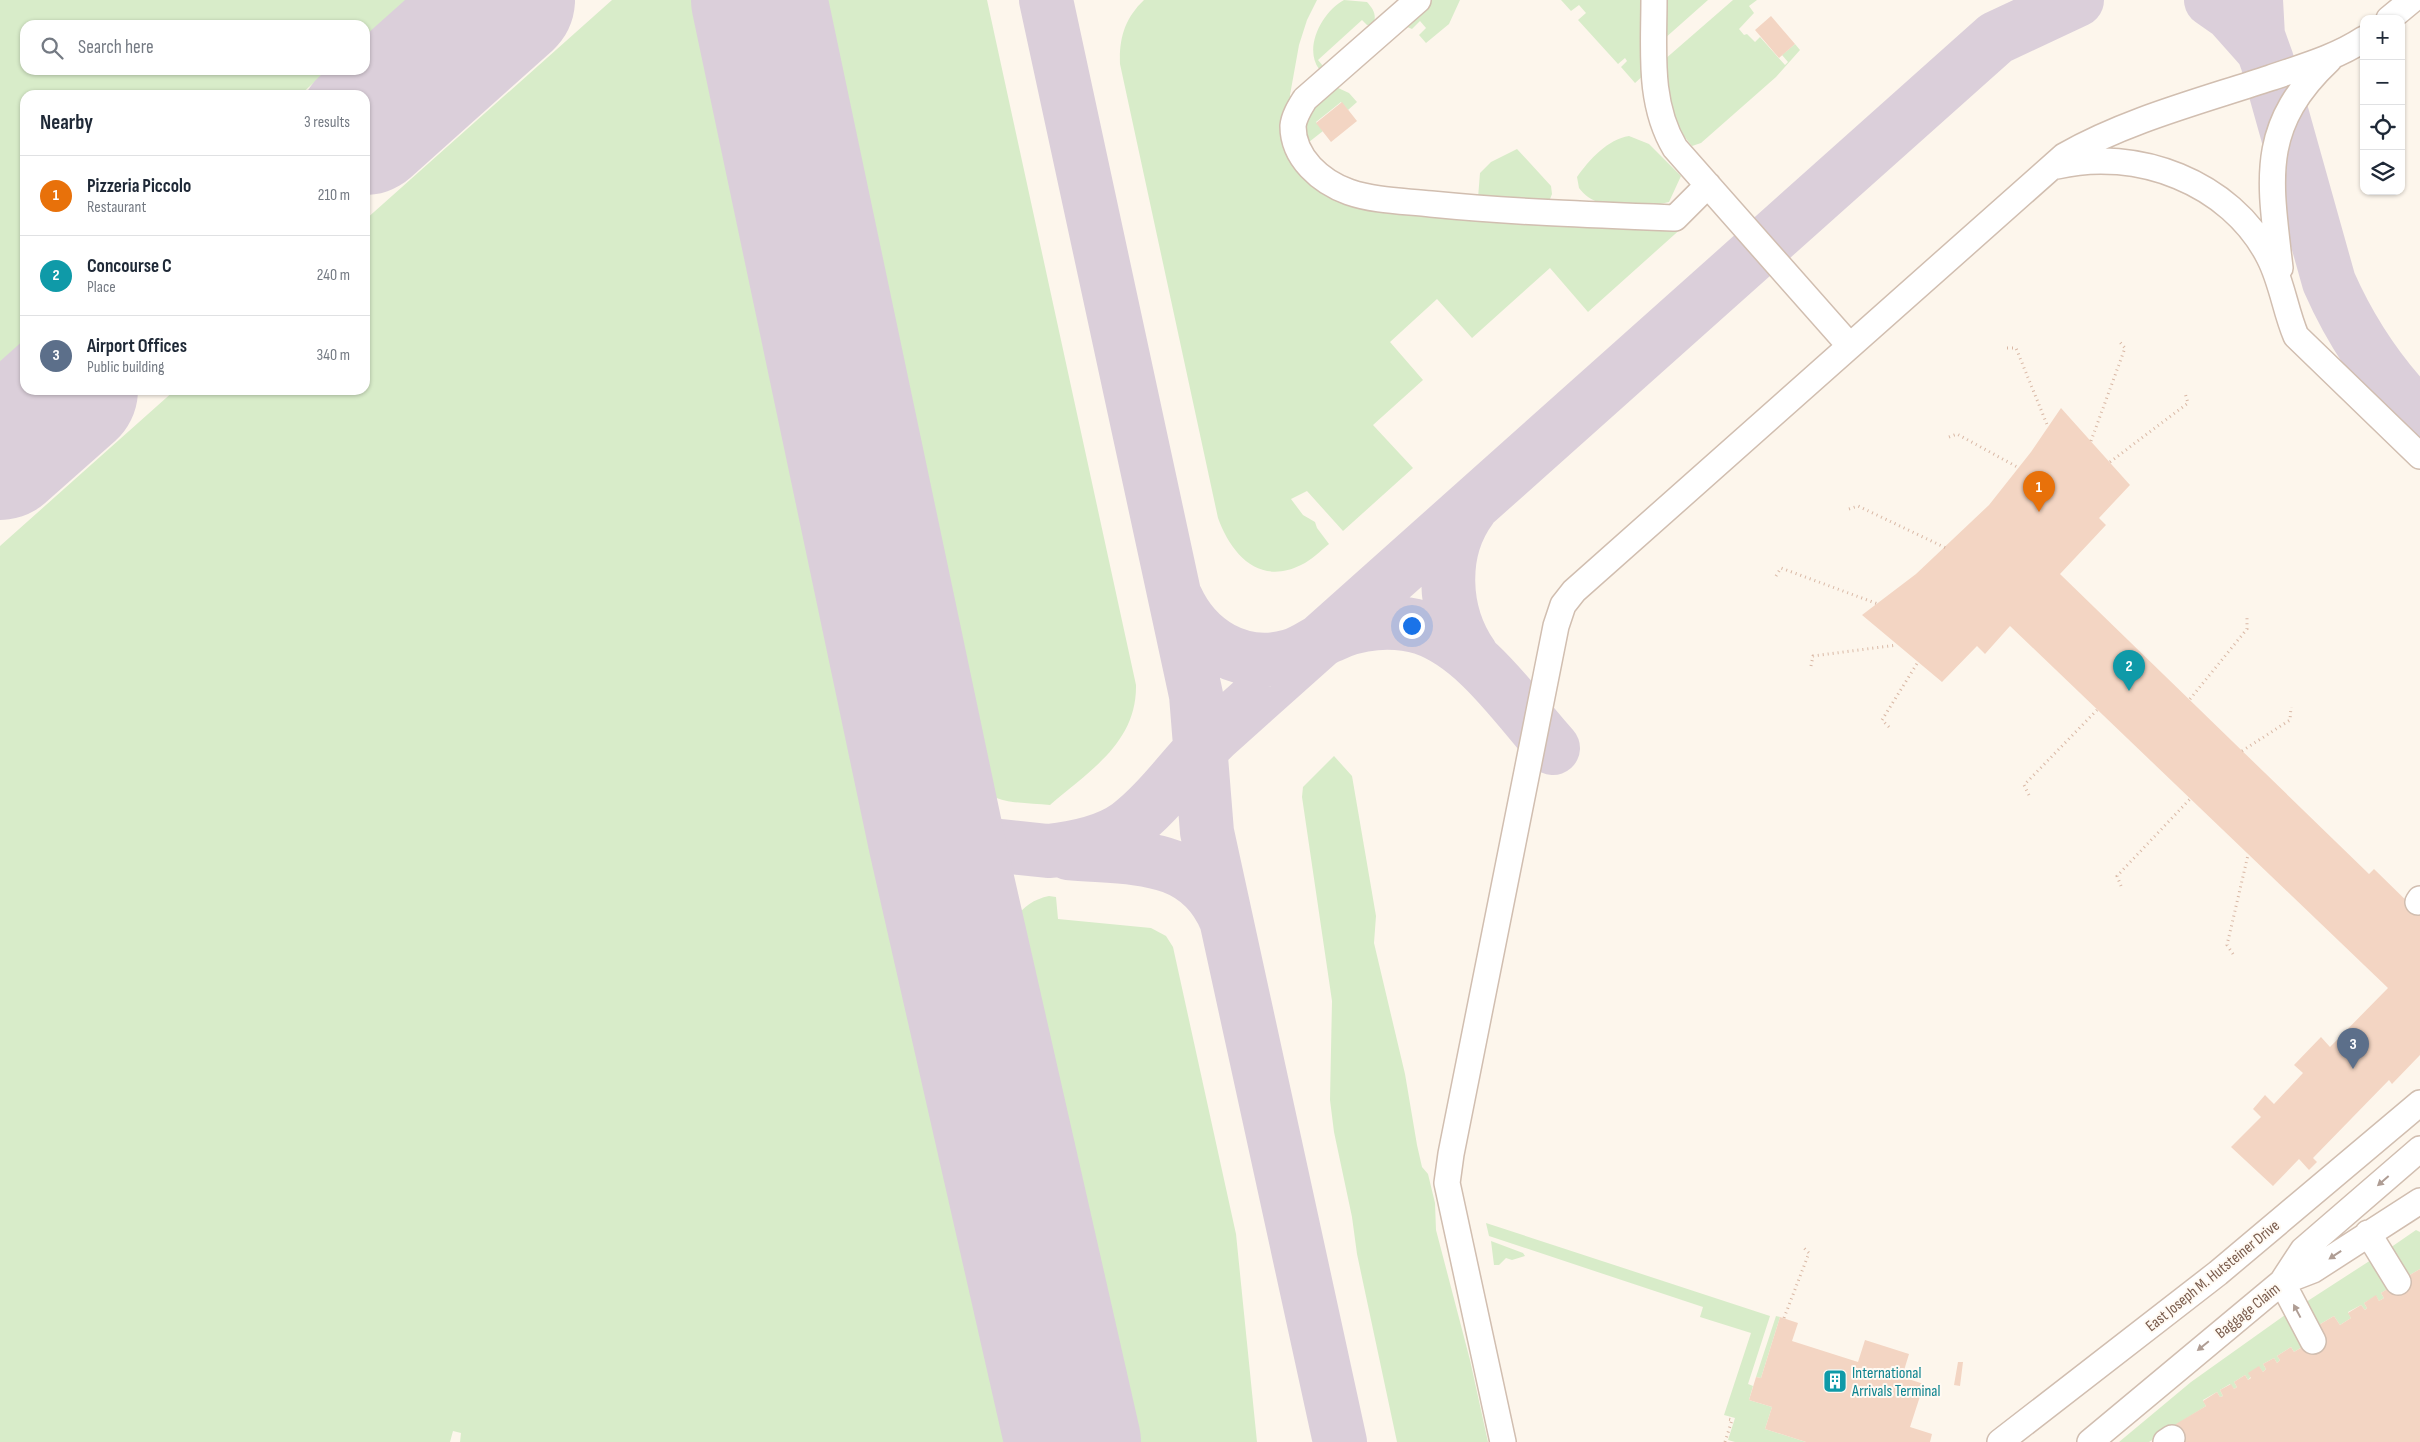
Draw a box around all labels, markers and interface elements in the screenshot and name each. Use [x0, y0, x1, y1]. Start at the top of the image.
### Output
map controls [2360, 15, 2405, 195]
button: + [2360, 15, 2405, 60]
search box [20, 20, 370, 75]
icon: search [38, 34, 66, 62]
text: Search here [78, 36, 154, 59]
button: − [2360, 60, 2405, 105]
button: locate [2360, 105, 2405, 150]
text: Nearby [40, 110, 93, 135]
text: 3 results [304, 113, 350, 132]
button: layers [2360, 150, 2405, 195]
text: Pizzeria Piccolo [87, 175, 191, 198]
text: 1 [53, 186, 59, 205]
text: 210 m [318, 186, 350, 205]
text: Restaurant [87, 198, 146, 217]
text: Concourse C [87, 255, 172, 278]
text: 2 [52, 266, 60, 285]
text: 240 m [317, 266, 350, 285]
text: Place [87, 278, 116, 297]
text: Airport Offices [87, 335, 187, 358]
text: 3 [52, 346, 60, 365]
text: 340 m [317, 346, 350, 365]
text: Public building [87, 358, 164, 377]
pin: 1 [2023, 471, 2055, 512]
your location [1399, 613, 1425, 639]
pin: 2 [2113, 650, 2145, 691]
pin: 3 [2337, 1028, 2369, 1069]
one-way arrow [2377, 1175, 2390, 1186]
street label: East Joseph M. Hutsteiner Drive [2142, 1216, 2284, 1336]
one-way arrow [2328, 1251, 2341, 1260]
street label: Baggage Claim [2212, 1279, 2284, 1343]
one-way arrow [2293, 1304, 2301, 1319]
one-way arrow [2197, 1340, 2210, 1351]
place label: International Arrivals Terminal [1851, 1364, 1940, 1401]
building icon: International Arrivals Terminal [1822, 1368, 1848, 1394]

